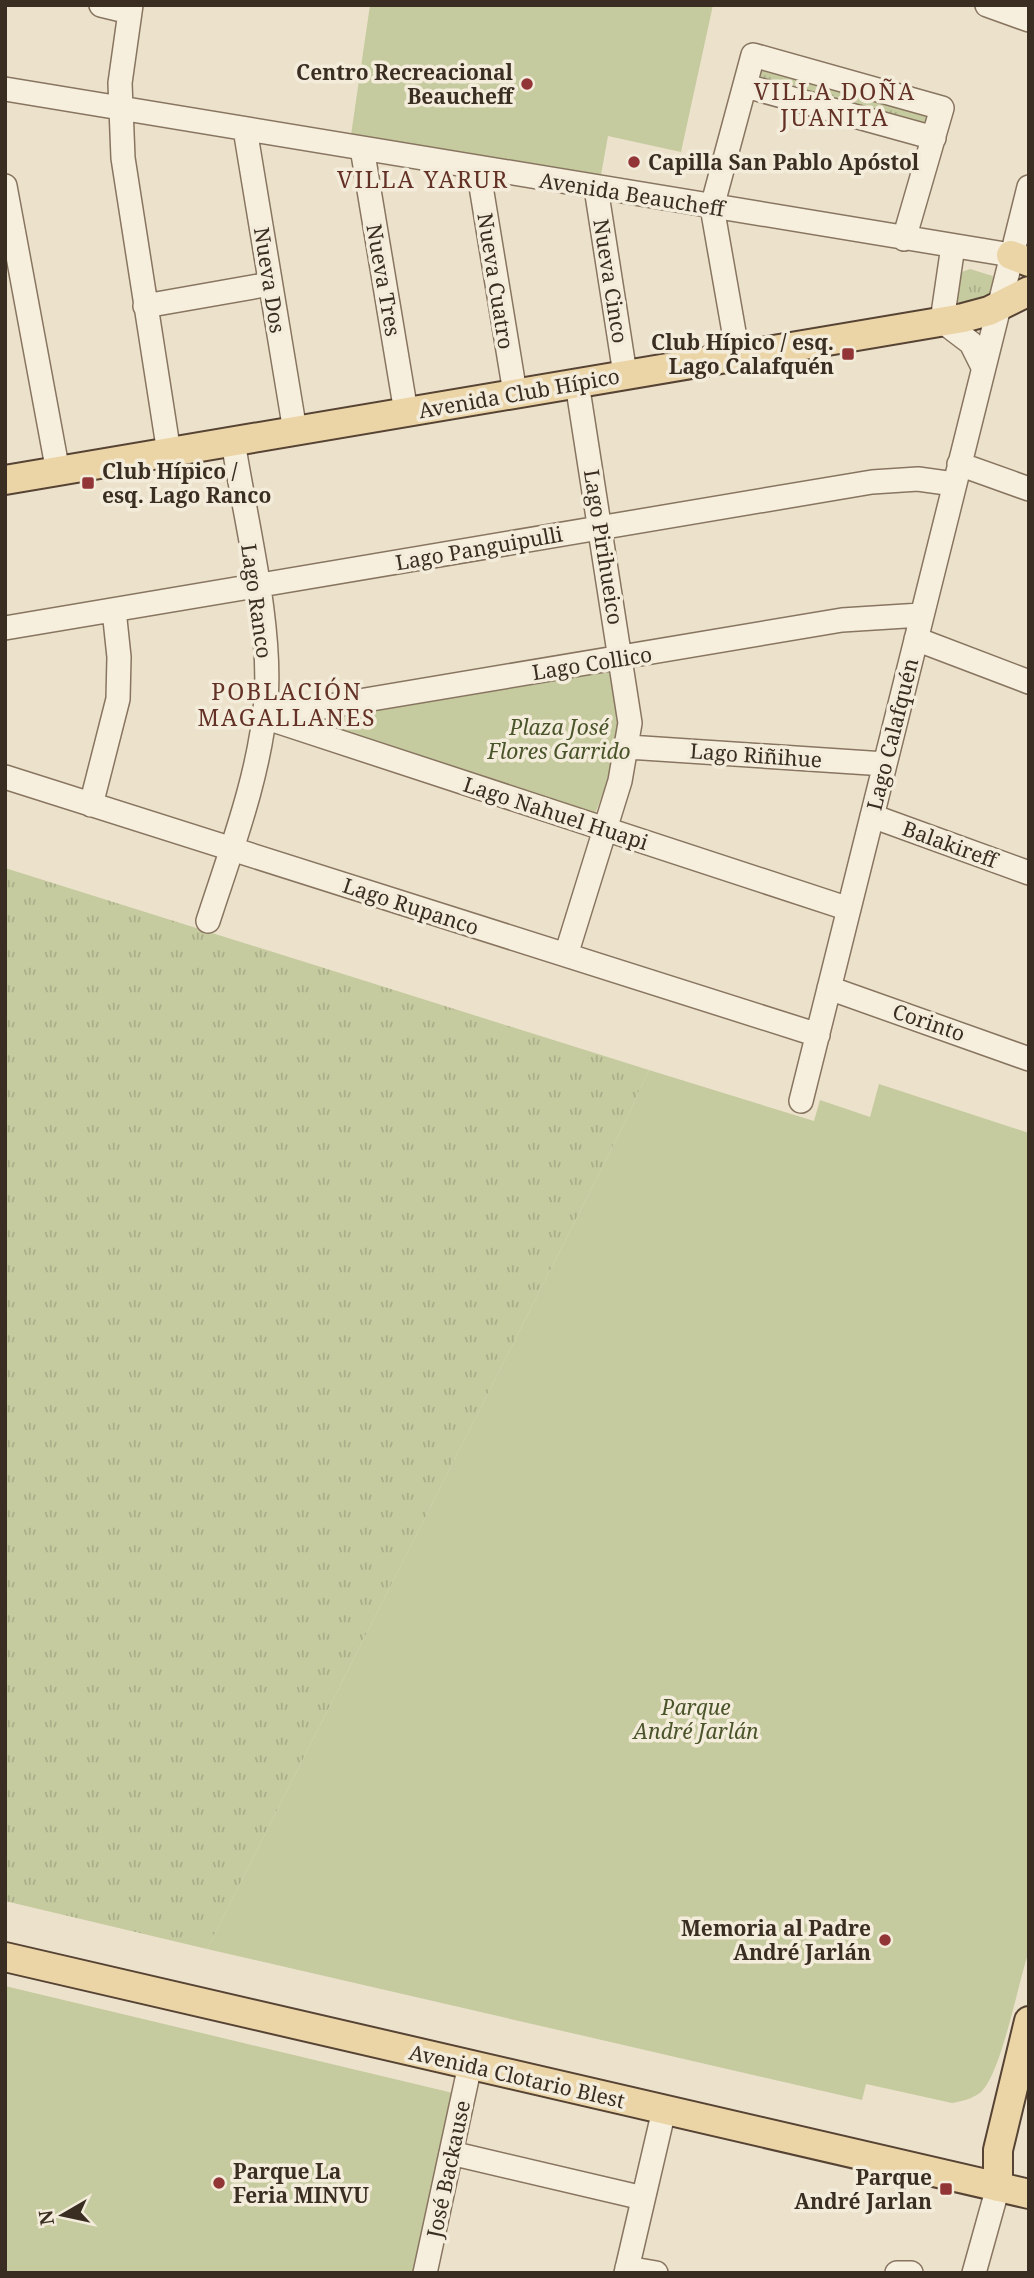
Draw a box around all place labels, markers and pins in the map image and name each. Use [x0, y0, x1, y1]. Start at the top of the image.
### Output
place label: Centro Recreacional Beaucheff [296, 58, 515, 110]
marker: Centro Recreacional Beaucheff [519, 76, 535, 92]
place label: Capilla San Pablo Apóstol [648, 148, 920, 176]
marker: Capilla San Pablo Apóstol [626, 154, 642, 170]
place label: Club Hípico / esq. Lago Calafquén [651, 328, 834, 380]
marker: Club Hípico / esq. Lago Calafquén [840, 346, 856, 362]
place label: Club Hípico / esq. Lago Ranco [102, 457, 271, 509]
marker: Club Hípico / esq. Lago Ranco [80, 475, 96, 491]
place label: Memoria al Padre André Jarlán [681, 1914, 871, 1966]
marker: Memoria al Padre André Jarlán [877, 1932, 893, 1948]
place label: Parque La Feria MINVU [233, 2157, 369, 2209]
place label: Parque André Jarlan [794, 2163, 932, 2215]
marker: Parque La Feria MINVU [211, 2175, 227, 2191]
marker: Parque André Jarlan [938, 2181, 954, 2197]

